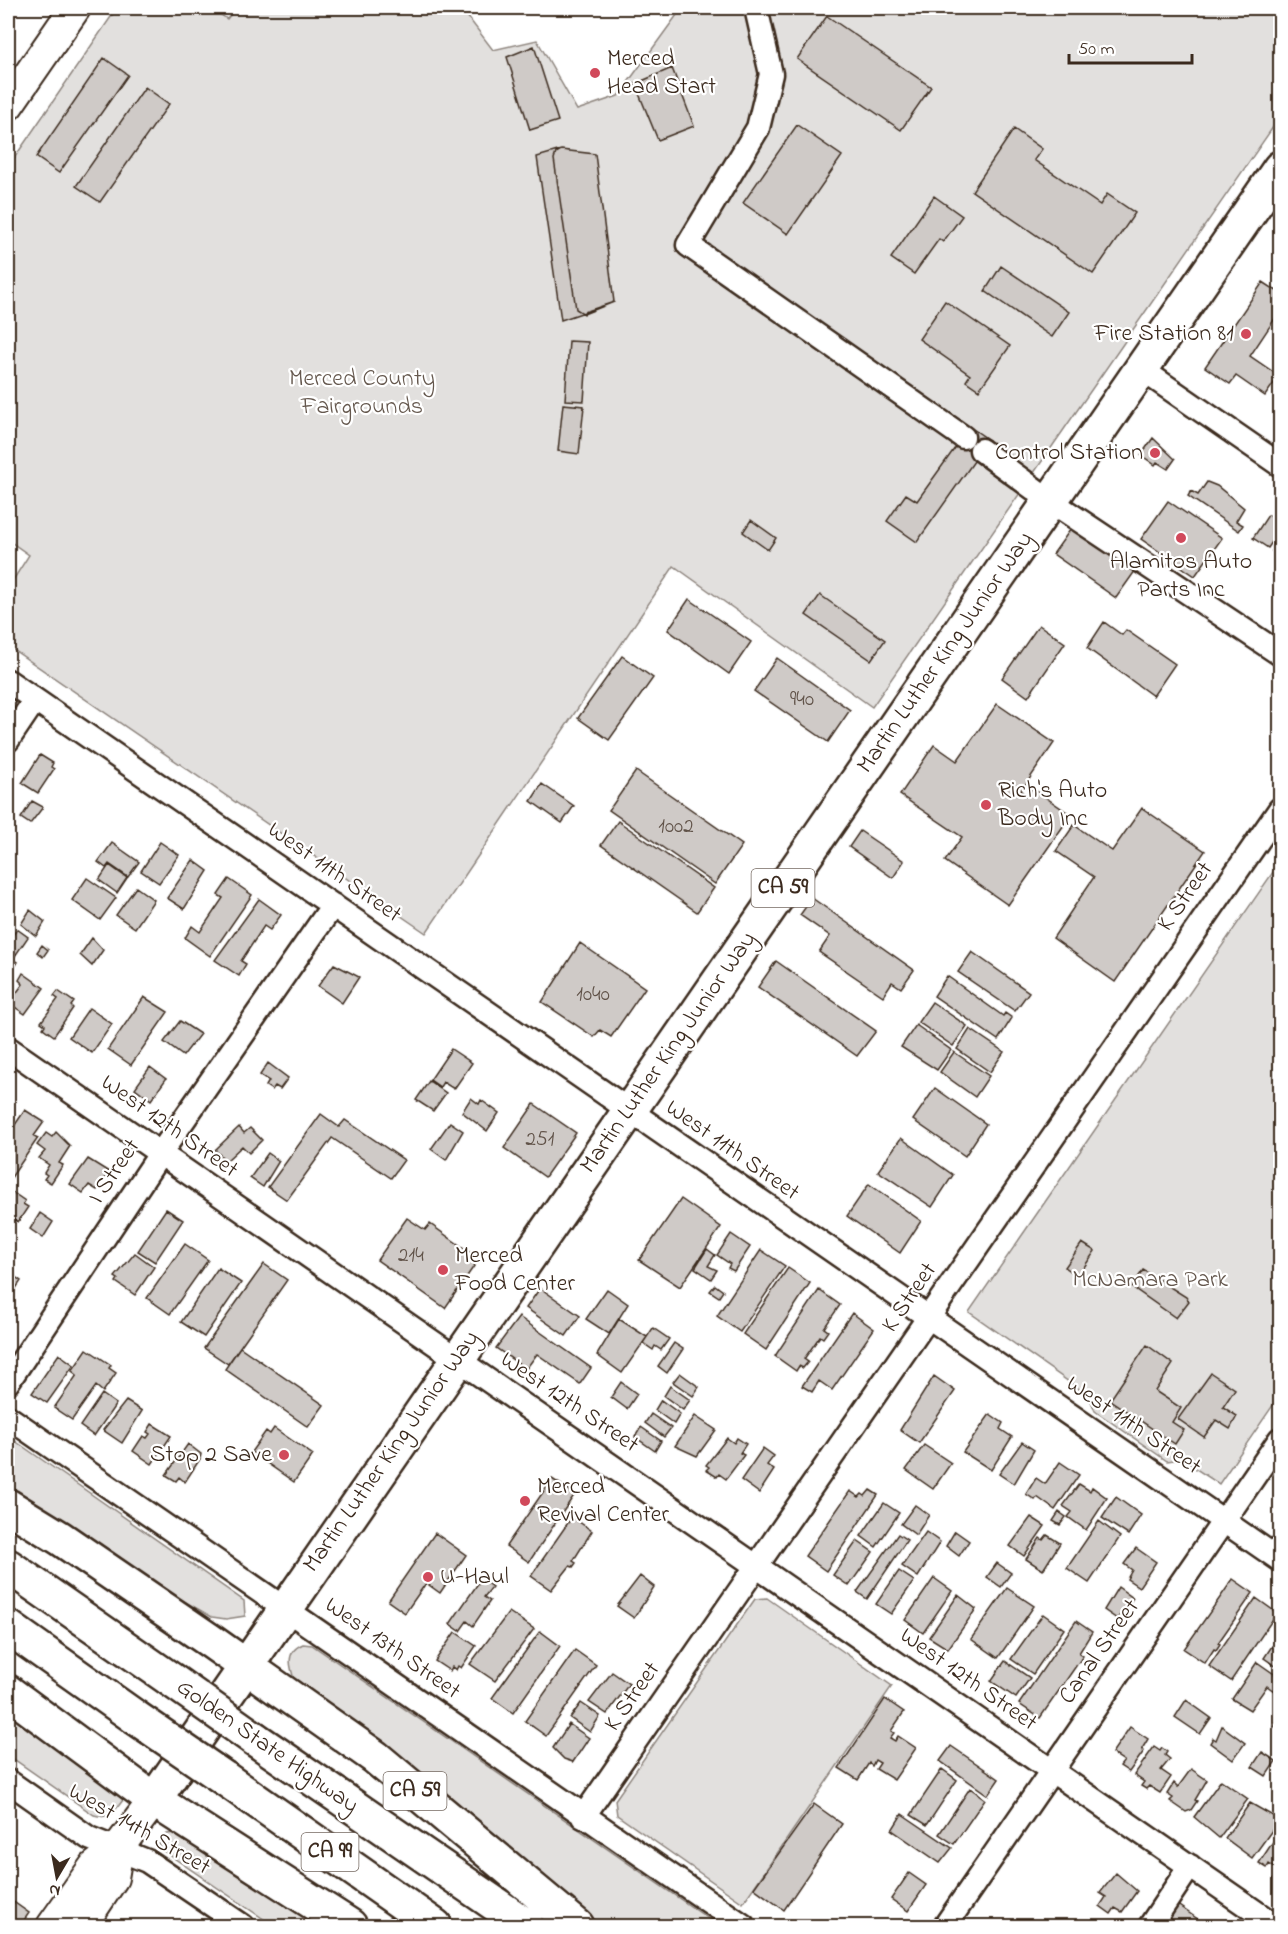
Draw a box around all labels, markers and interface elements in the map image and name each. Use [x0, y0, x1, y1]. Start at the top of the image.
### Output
scale bar [1069, 27, 1192, 65]
text: 50 m [1078, 37, 1115, 63]
place label: Merced Head Start [607, 42, 716, 105]
marker: Merced Head Start [588, 66, 602, 80]
place label: Fire Station 81 [1093, 317, 1234, 352]
marker: Fire Station 81 [1239, 327, 1253, 341]
park label: Merced County Fairgrounds [289, 362, 435, 425]
place label: Control Station [995, 436, 1143, 471]
marker: Control Station [1148, 446, 1162, 460]
street label: Martin Luther King Junior Way [849, 525, 1044, 782]
marker: Alamitos Auto Parts Inc [1174, 531, 1188, 545]
place label: Alamitos Auto Parts Inc [1110, 545, 1252, 608]
house number: 940 [790, 685, 814, 715]
place label: Rich's Auto Body Inc [997, 774, 1107, 838]
marker: Rich's Auto Body Inc [979, 798, 993, 812]
house number: 1002 [658, 812, 694, 842]
street label: West 11th Street [260, 814, 408, 932]
street label: K Street [1149, 855, 1223, 939]
road number: CA 59 [752, 869, 814, 907]
street label: Martin Luther King Junior Way [572, 925, 767, 1182]
house number: 1040 [576, 980, 610, 1010]
street label: West 12th Street [93, 1066, 245, 1188]
street label: West 11th Street [658, 1092, 806, 1210]
house number: 251 [525, 1125, 555, 1155]
street label: I Street [80, 1132, 150, 1212]
place label: Merced Food Center [454, 1239, 575, 1302]
house number: 214 [398, 1241, 424, 1271]
street label: K Street [874, 1256, 946, 1340]
marker: Merced Food Center [436, 1263, 450, 1277]
park label: McNamara Park [1072, 1263, 1228, 1298]
street label: Martin Luther King Junior Way [295, 1324, 490, 1581]
street label: West 12th Street [492, 1343, 646, 1463]
street label: West 11th Street [1058, 1368, 1208, 1484]
place label: Stop 2 Save [150, 1438, 272, 1473]
marker: Stop 2 Save [277, 1448, 291, 1462]
place label: Merced Revival Center [537, 1470, 669, 1533]
marker: Merced Revival Center [518, 1494, 532, 1508]
place label: U-Haul [440, 1560, 509, 1595]
marker: U-Haul [421, 1570, 435, 1584]
street label: West 13th Street [317, 1589, 467, 1709]
street label: Canal Street [1051, 1592, 1149, 1712]
street label: West 12th Street [892, 1619, 1044, 1741]
street label: K Street [596, 1655, 670, 1739]
street label: Golden State Highway [168, 1671, 365, 1824]
road number: CA 59 [384, 1772, 446, 1810]
street label: West 14th Street [61, 1775, 217, 1885]
road number: CA 99 [302, 1833, 358, 1871]
north arrow [27, 1847, 87, 1907]
text: N [47, 1877, 62, 1903]

